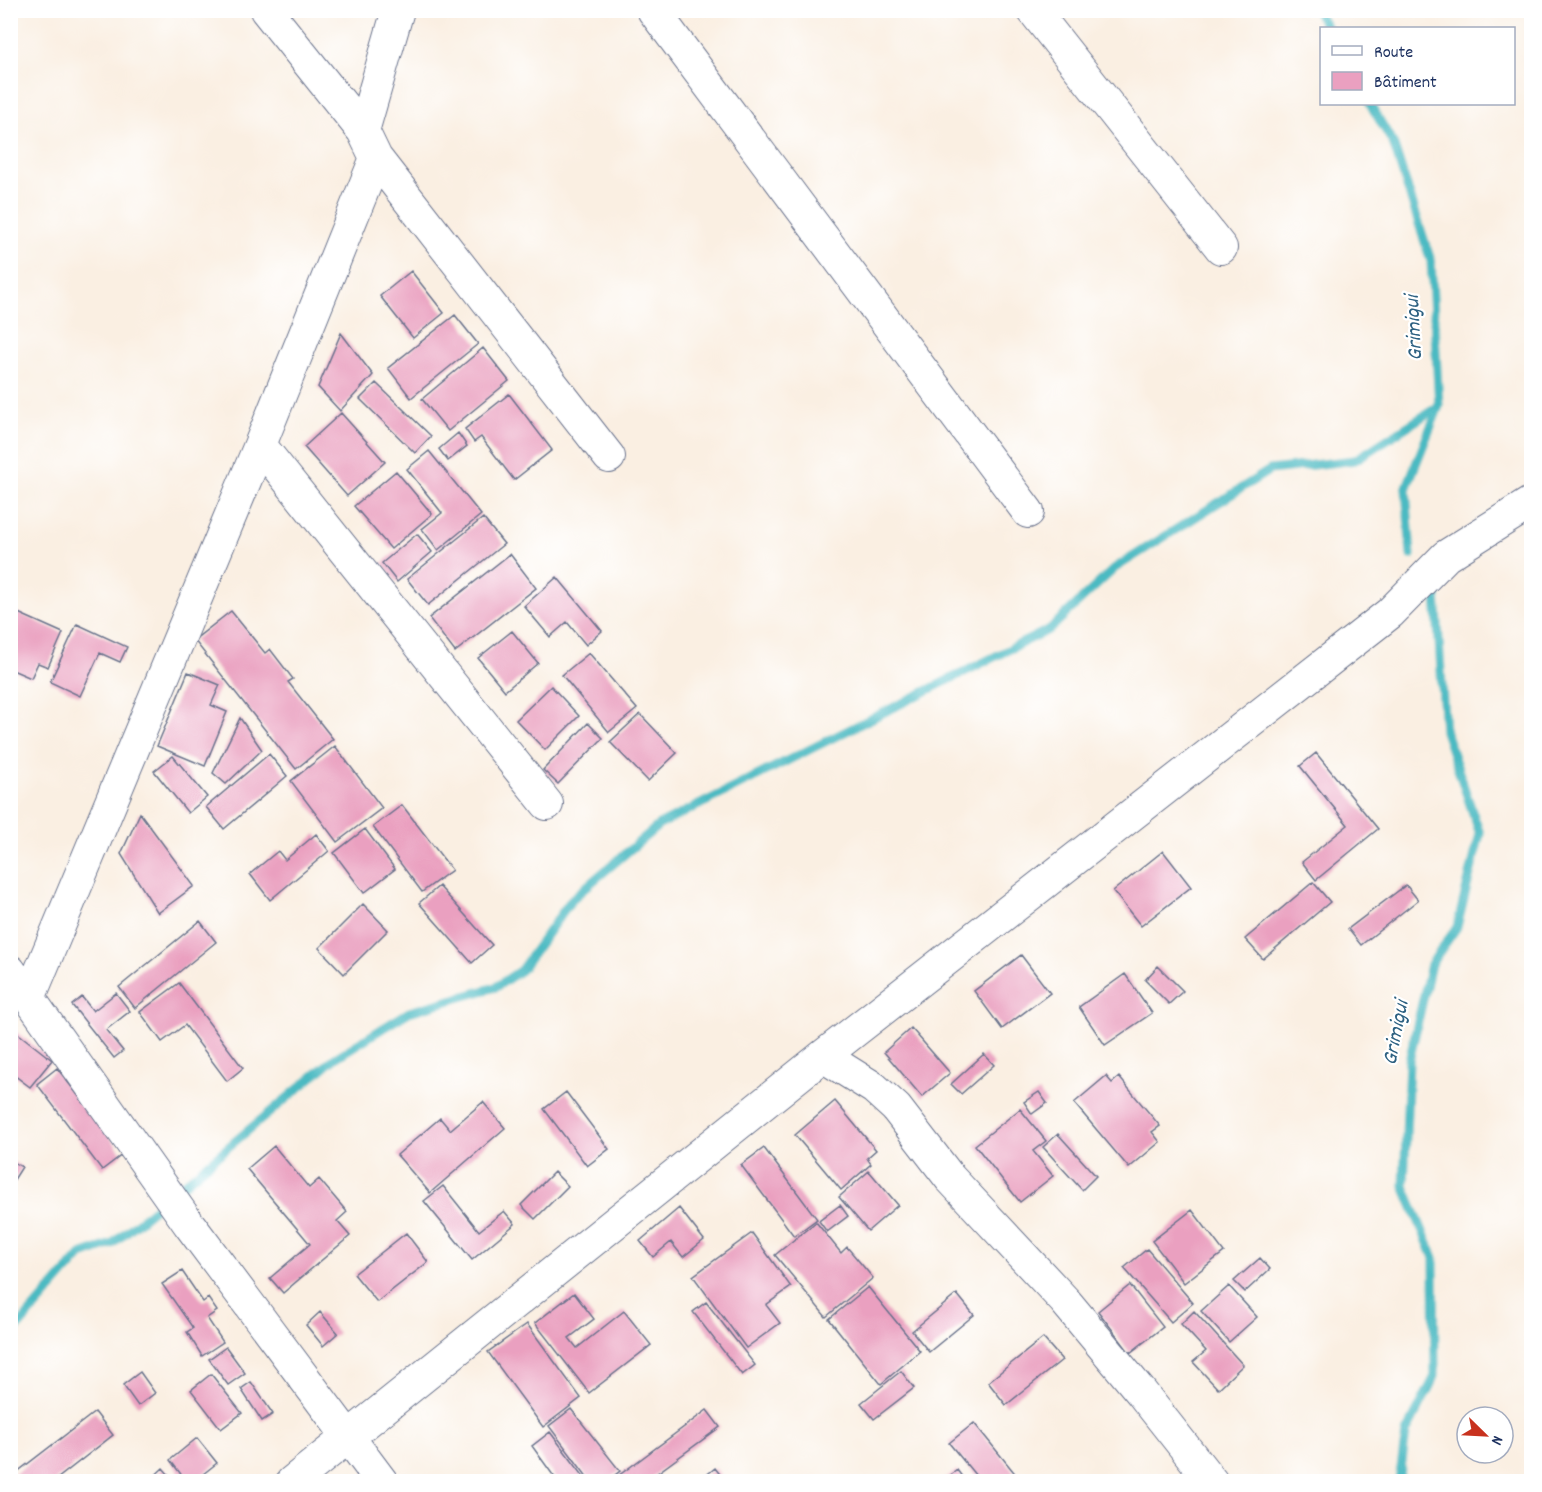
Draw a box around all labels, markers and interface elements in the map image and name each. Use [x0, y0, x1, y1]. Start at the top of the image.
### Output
legend [1320, 27, 1515, 105]
text: Route [1374, 41, 1413, 66]
text: Bâtiment [1374, 71, 1437, 96]
water label: Grimigui [1398, 291, 1432, 362]
water label: Grimigui [1376, 995, 1419, 1068]
north arrow [1455, 1405, 1515, 1465]
text: N [1484, 1432, 1509, 1448]

